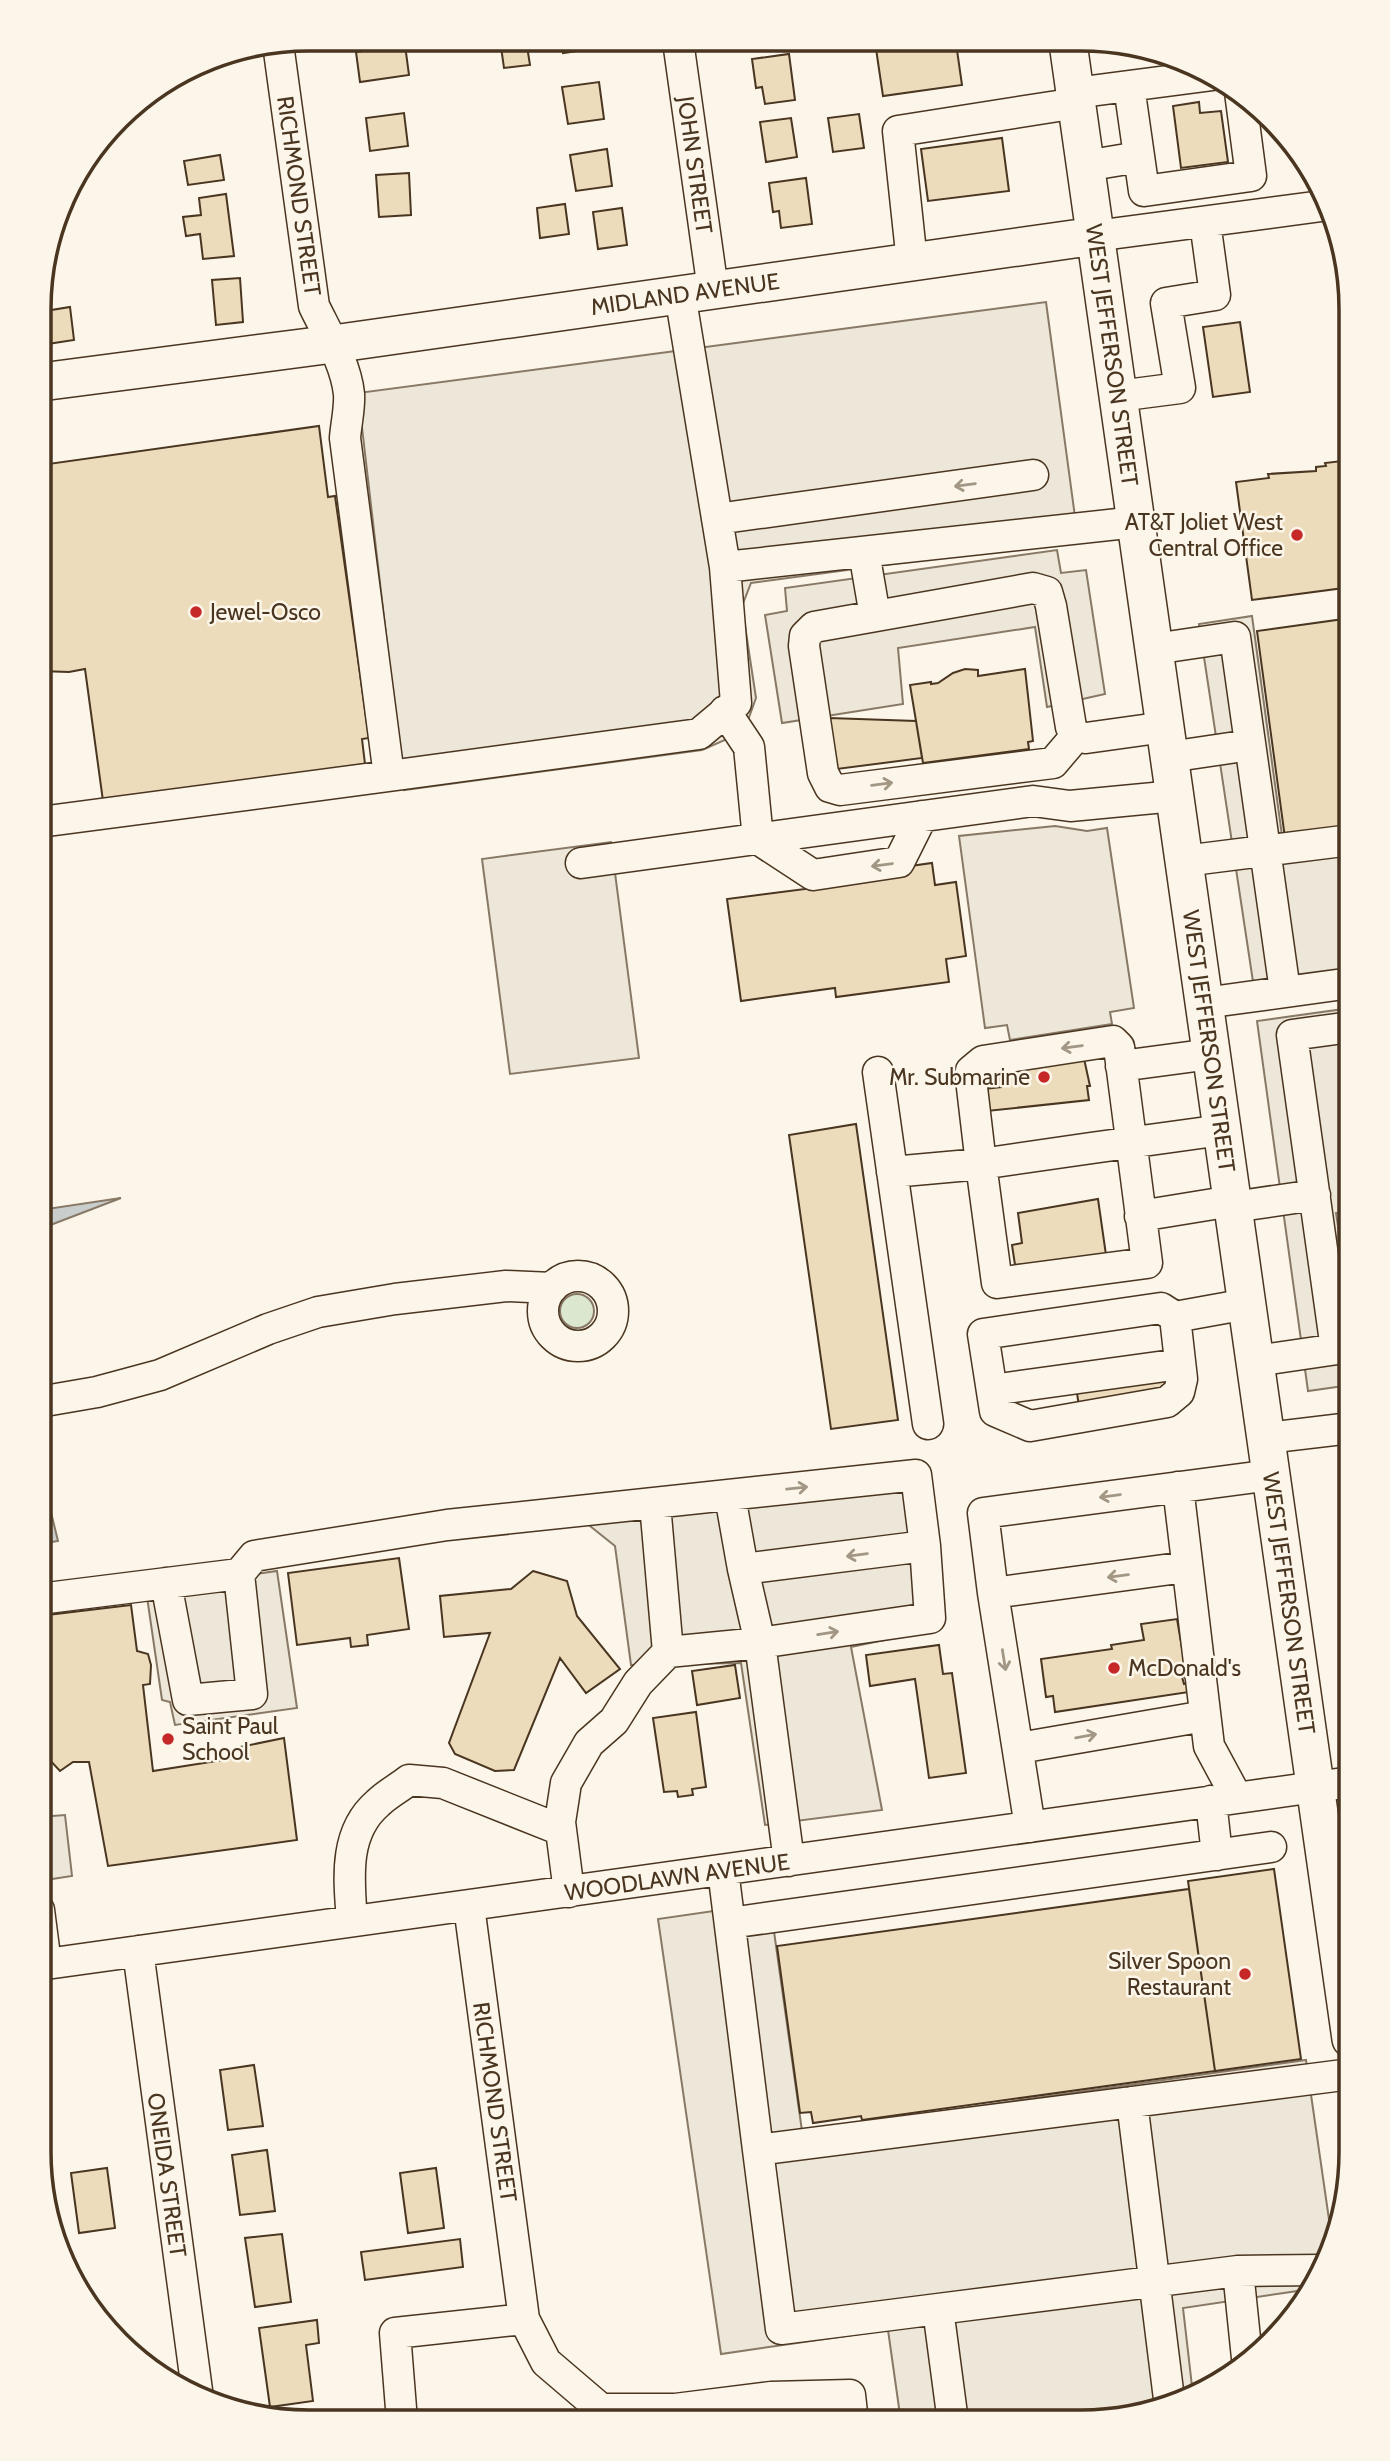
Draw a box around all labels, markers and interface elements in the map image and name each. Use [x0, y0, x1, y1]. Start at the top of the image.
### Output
street label: JOHN STREET [671, 93, 719, 236]
street label: RICHMOND STREET [271, 94, 327, 298]
street label: WEST JEFFERSON STREET [1080, 222, 1144, 488]
street label: MIDLAND AVENUE [589, 267, 781, 321]
one-way arrow [954, 478, 977, 491]
place label: AT&T Joliet West Central Office [1125, 508, 1283, 562]
marker: AT&T Joliet West Central Office [1289, 527, 1305, 543]
place label: Jewel-Osco [209, 598, 321, 626]
marker: Jewel-Osco [188, 604, 204, 620]
one-way arrow [870, 778, 893, 791]
one-way arrow [871, 859, 894, 872]
street label: WEST JEFFERSON STREET [1177, 908, 1241, 1174]
one-way arrow [1062, 1041, 1084, 1054]
place label: Mr. Submarine [889, 1063, 1030, 1091]
marker: Mr. Submarine [1036, 1069, 1052, 1085]
street label: WEST JEFFERSON STREET [1257, 1470, 1321, 1736]
one-way arrow [786, 1481, 808, 1494]
one-way arrow [1099, 1490, 1122, 1503]
one-way arrow [847, 1548, 869, 1561]
one-way arrow [1108, 1570, 1130, 1583]
one-way arrow [816, 1626, 839, 1639]
one-way arrow [998, 1648, 1011, 1671]
place label: McDonald's [1128, 1654, 1241, 1682]
marker: McDonald's [1106, 1660, 1122, 1676]
place label: Saint Paul School [182, 1712, 279, 1766]
one-way arrow [1074, 1729, 1097, 1742]
marker: Saint Paul School [160, 1731, 176, 1747]
street label: WOODLAWN AVENUE [563, 1847, 791, 1907]
place label: Silver Spoon Restaurant [1108, 1947, 1231, 2001]
marker: Silver Spoon Restaurant [1237, 1966, 1253, 1982]
street label: RICHMOND STREET [467, 2000, 523, 2204]
street label: ONEIDA STREET [142, 2091, 192, 2259]

